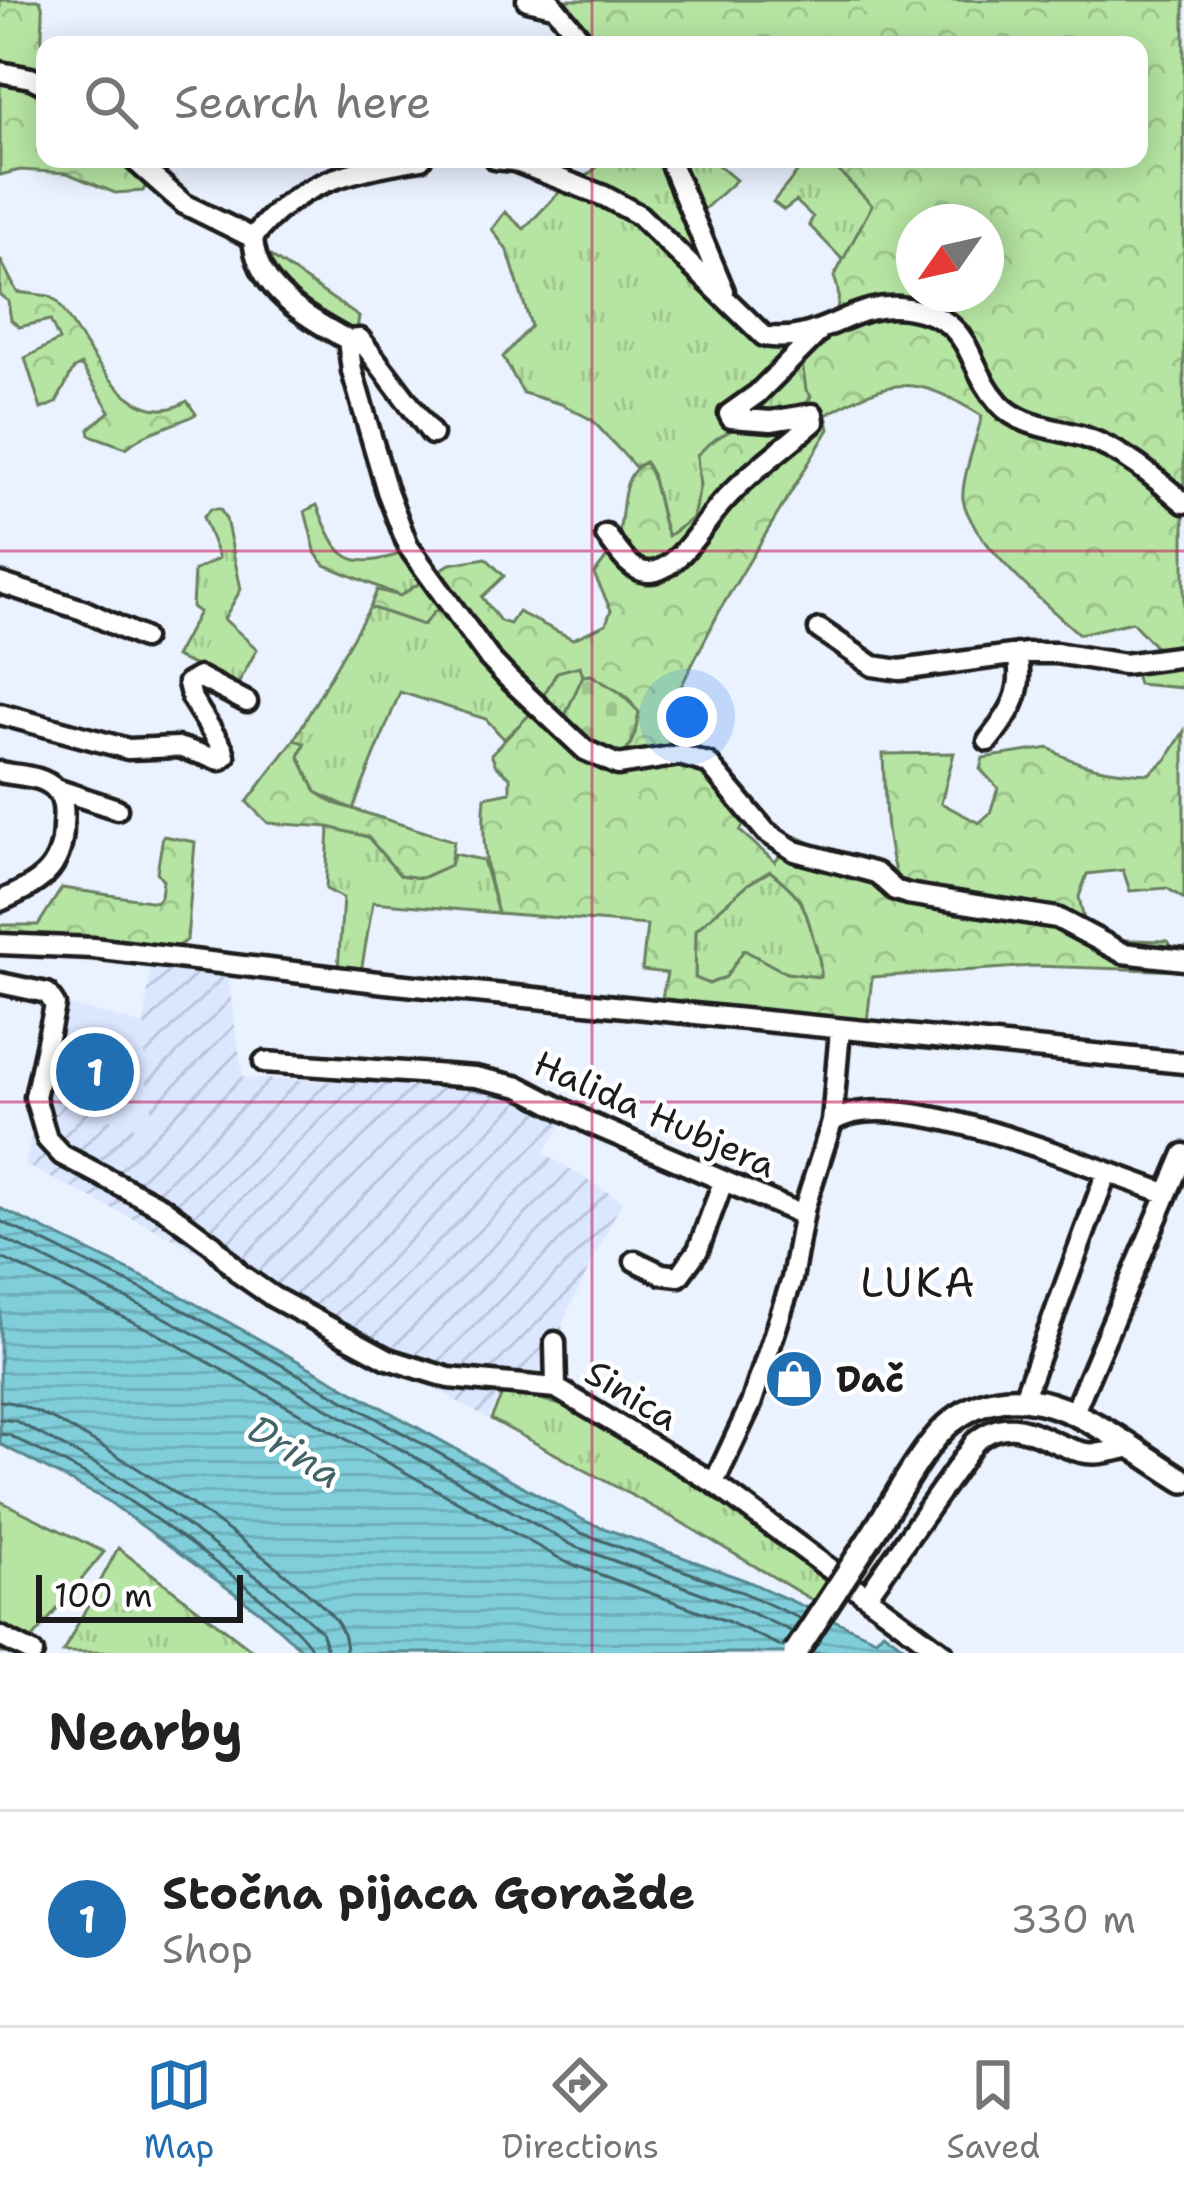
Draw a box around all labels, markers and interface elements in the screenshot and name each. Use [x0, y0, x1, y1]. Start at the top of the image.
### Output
search box [36, 36, 1148, 168]
icon: search [78, 69, 144, 135]
text: Search here [174, 72, 431, 132]
north arrow [896, 204, 1004, 312]
your location [657, 687, 717, 747]
pin: 1 [56, 1027, 134, 1117]
street label: Halida Hubjera [526, 1039, 784, 1189]
district label: LUKA [860, 1254, 978, 1310]
street label: Sinica [576, 1348, 688, 1442]
shop icon: Dač [763, 1348, 825, 1410]
place label: Dač [836, 1355, 904, 1404]
water label: Drina [238, 1402, 352, 1500]
scale bar [36, 1569, 243, 1622]
text: 100 m [54, 1573, 153, 1618]
text: Nearby [48, 1697, 243, 1765]
text: Stočna pijaca Goražde [162, 1863, 695, 1923]
text: 1 [78, 1893, 96, 1945]
text: 330 m [1010, 1893, 1136, 1945]
text: Shop [162, 1923, 253, 1975]
tab: Map [144, 2052, 214, 2169]
tab: Directions [502, 2052, 659, 2169]
tab: Saved [947, 2052, 1040, 2169]

